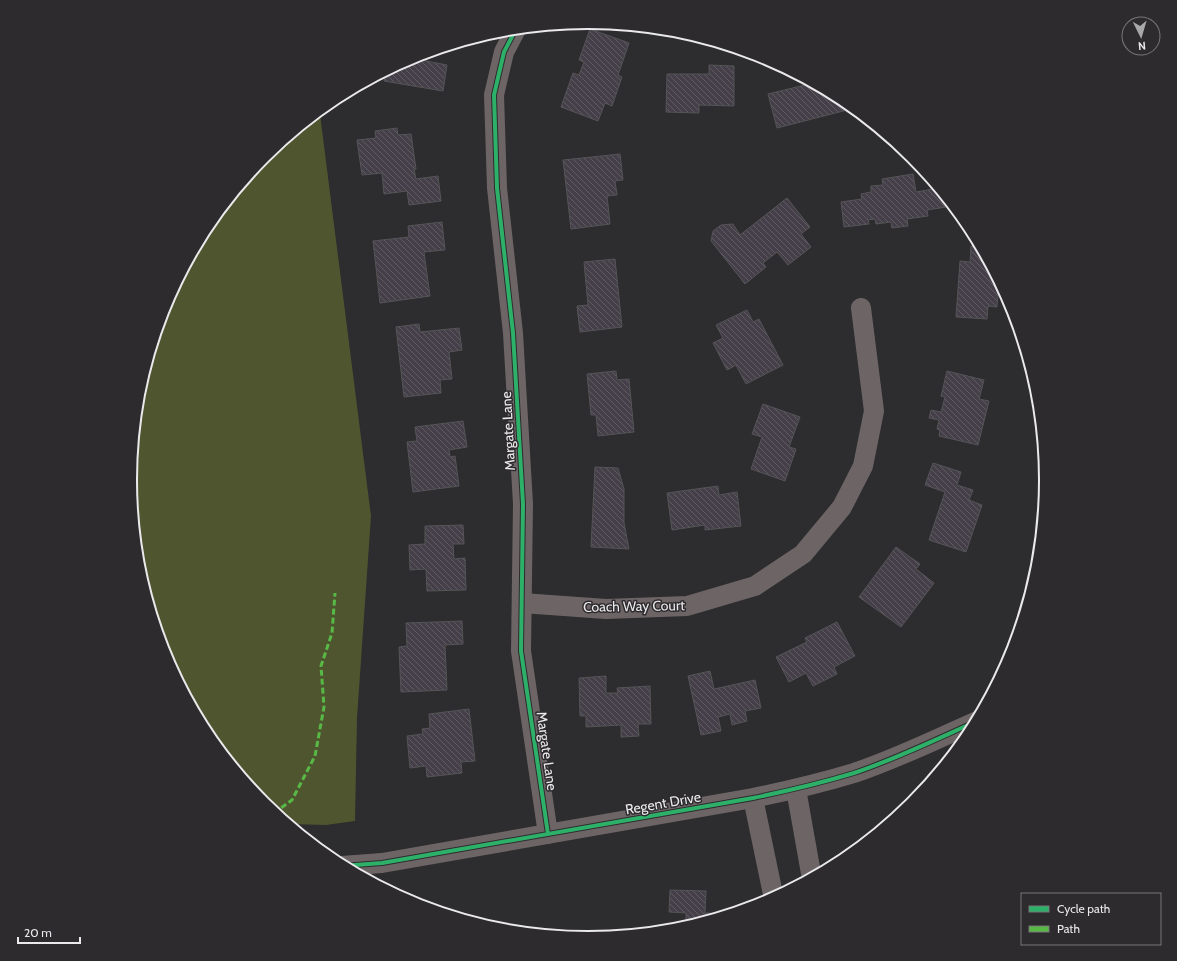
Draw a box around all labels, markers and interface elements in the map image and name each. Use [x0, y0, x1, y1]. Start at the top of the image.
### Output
north arrow [1121, 16, 1161, 56]
text: N [1137, 39, 1146, 53]
street label: Margate Lane [497, 391, 519, 471]
street label: Coach Way Court [583, 596, 685, 616]
street label: Margate Lane [533, 710, 561, 792]
street label: Regent Drive [624, 787, 702, 819]
legend [1021, 893, 1161, 945]
text: Cycle path [1057, 901, 1110, 916]
scale bar [18, 919, 80, 945]
text: Path [1057, 921, 1080, 936]
text: 20 m [24, 925, 52, 940]

